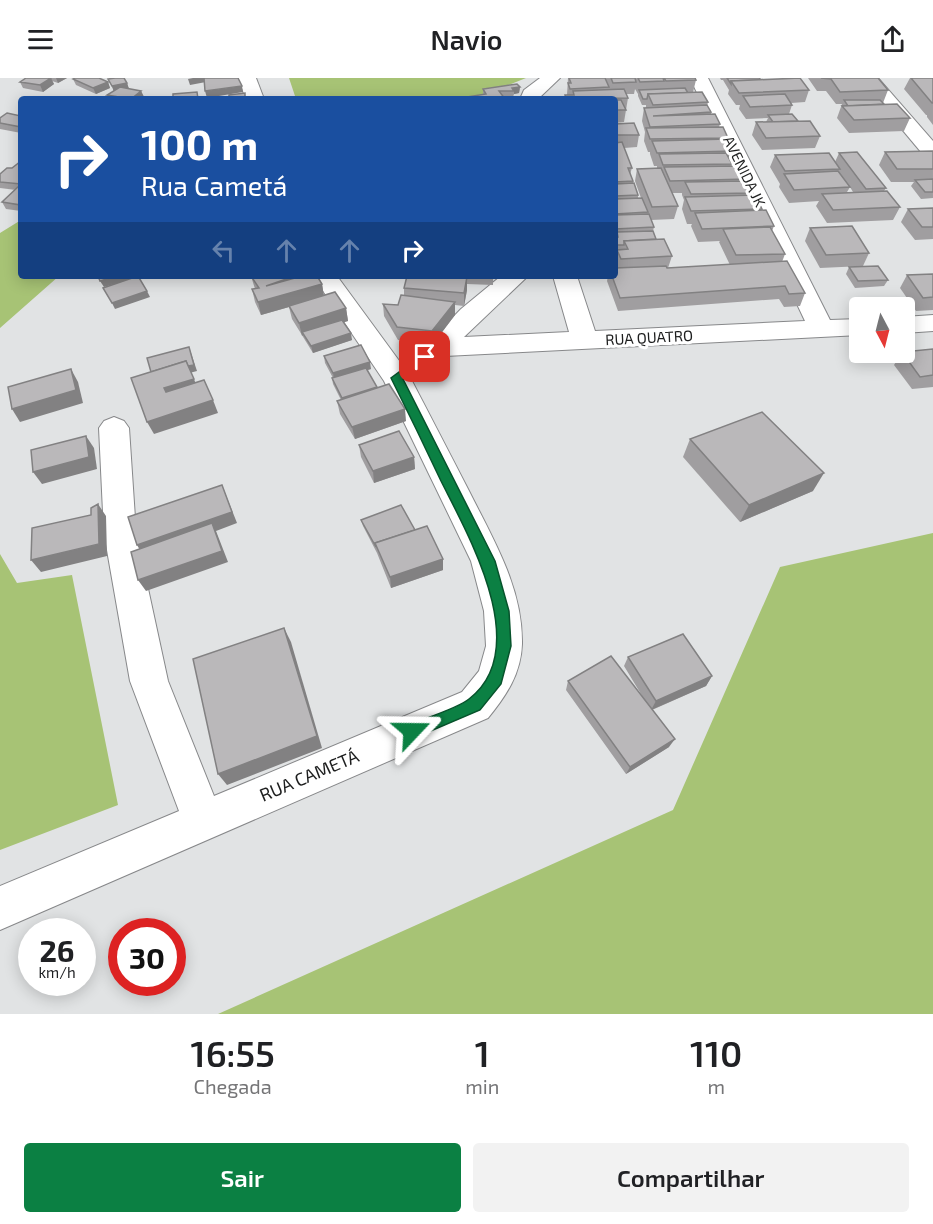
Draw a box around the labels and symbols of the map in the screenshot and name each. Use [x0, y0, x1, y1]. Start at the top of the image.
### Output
street label: AVENIDA JK [720, 133, 770, 210]
north arrow [849, 297, 915, 363]
street label: RUA QUATRO [605, 326, 693, 349]
pin [399, 331, 450, 382]
position arrow [380, 699, 444, 763]
street label: RUA CAMETÁ [256, 744, 363, 806]
speed limit sign: 30 [108, 918, 186, 996]

